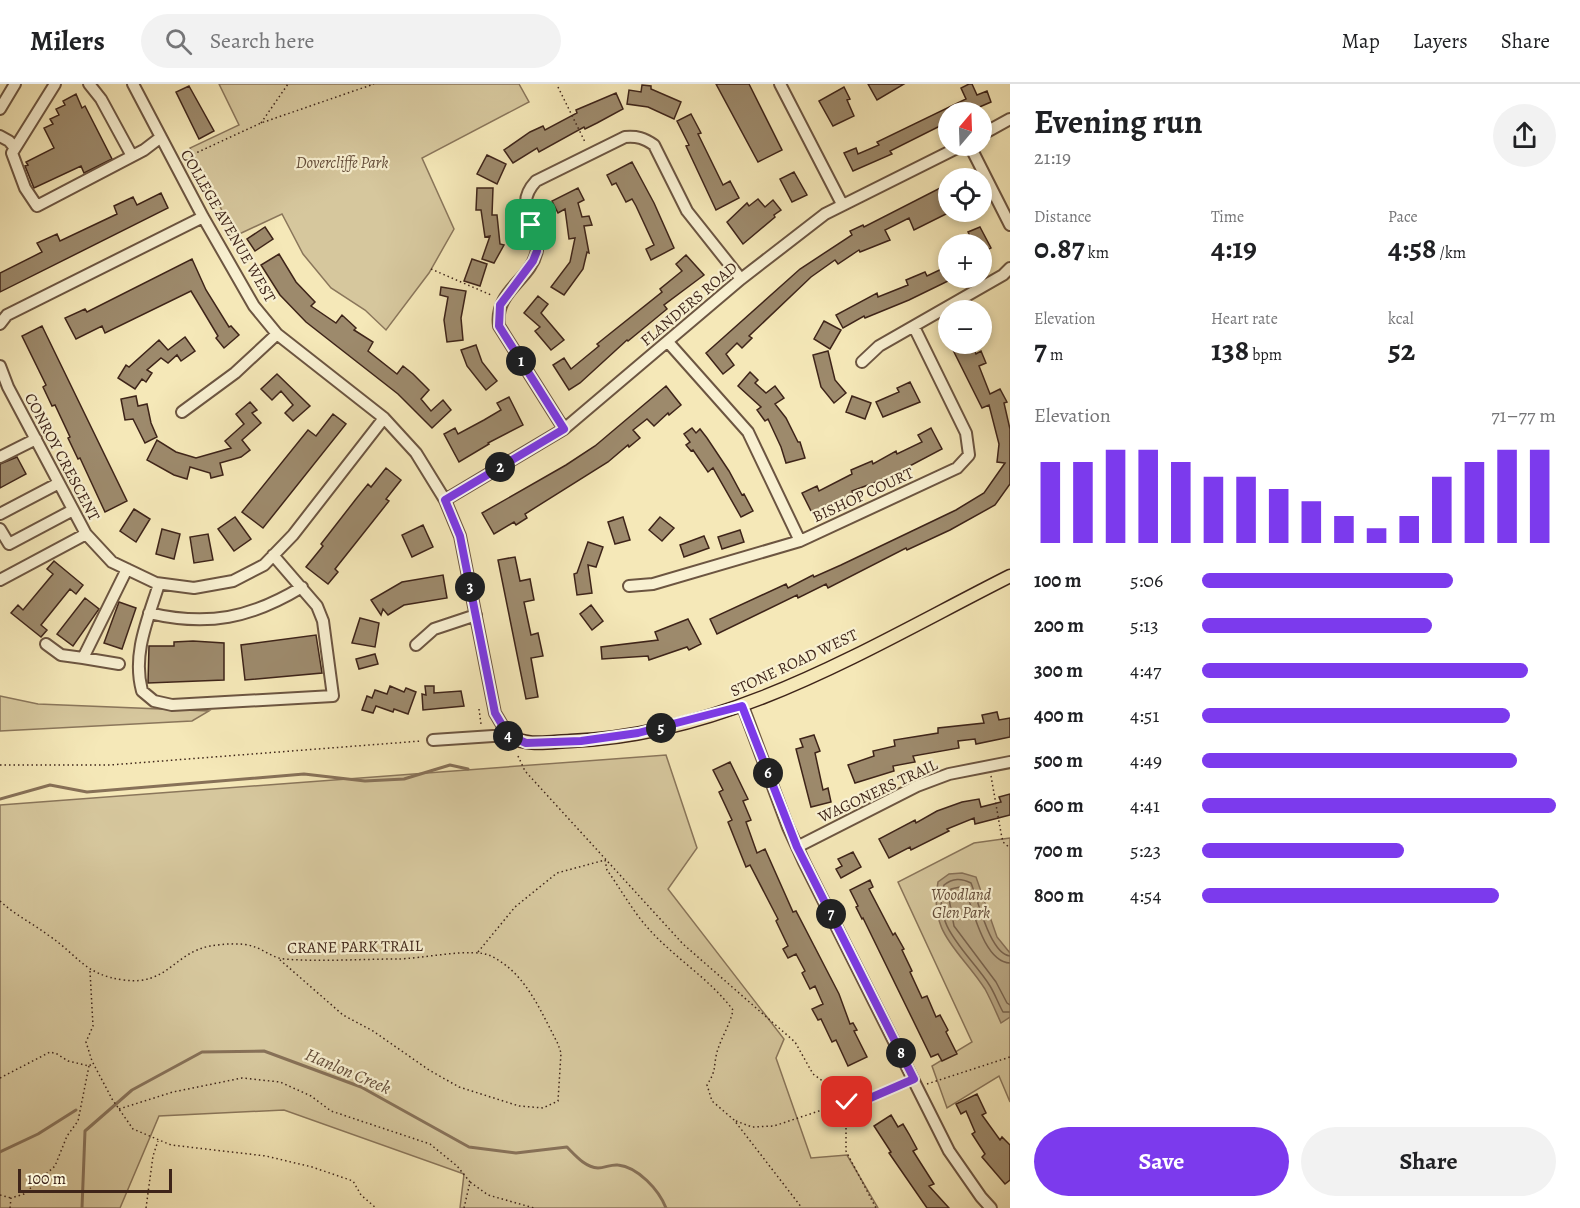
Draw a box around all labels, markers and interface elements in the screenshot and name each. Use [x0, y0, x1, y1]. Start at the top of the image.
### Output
search box [141, 14, 561, 68]
text: Milers [30, 22, 105, 60]
icon: search [162, 25, 195, 58]
text: Search here [210, 26, 314, 56]
text: Map [1341, 27, 1380, 55]
text: Layers [1413, 27, 1468, 55]
text: Share [1501, 27, 1550, 55]
text: Evening run [1034, 99, 1203, 144]
north arrow [938, 102, 992, 156]
map controls [938, 102, 992, 354]
button: share [1493, 104, 1556, 167]
text: 21:19 [1034, 144, 1071, 171]
street label: COLLEGE AVENUE WEST [175, 145, 281, 307]
park label: Dovercliffe Park [296, 152, 388, 174]
button: locate [938, 168, 992, 222]
pin [505, 199, 556, 250]
text: Distance [1034, 206, 1091, 228]
text: Time [1211, 206, 1244, 228]
text: Pace [1388, 206, 1418, 228]
icon: arrive [514, 208, 547, 241]
text: 0.87 [1034, 228, 1085, 268]
text: 4:19 [1211, 228, 1257, 268]
text: 4:58 [1388, 228, 1436, 268]
button: + [938, 234, 992, 288]
text: km [1085, 242, 1109, 264]
text: /km [1436, 242, 1466, 264]
street label: FLANDERS ROAD [636, 257, 742, 351]
button: − [938, 300, 992, 354]
text: Elevation [1034, 308, 1095, 330]
text: Heart rate [1211, 308, 1278, 330]
text: kcal [1388, 308, 1414, 330]
text: 7 [1034, 330, 1047, 370]
text: 138 [1211, 330, 1249, 370]
text: 52 [1388, 330, 1415, 370]
text: m [1047, 344, 1063, 366]
text: bpm [1249, 344, 1282, 366]
pin: 1 [506, 346, 536, 376]
text: 1 [518, 350, 524, 372]
street label: CONROY CRESCENT [19, 389, 105, 525]
text: Elevation [1034, 402, 1111, 429]
text: 71–77 m [1491, 402, 1556, 429]
pin: 2 [485, 452, 515, 482]
text: 2 [496, 456, 504, 478]
street label: BISHOP COURT [809, 462, 917, 528]
text: 100 m [1034, 567, 1082, 594]
text: 5:06 [1130, 567, 1163, 594]
pin: 3 [455, 572, 485, 602]
text: 3 [467, 576, 473, 598]
text: 200 m [1034, 612, 1084, 639]
text: 5:13 [1130, 612, 1159, 639]
street label: STONE ROAD WEST [727, 624, 861, 702]
text: 300 m [1034, 657, 1083, 684]
text: 4:47 [1130, 657, 1161, 684]
text: 400 m [1034, 702, 1084, 729]
text: 4:51 [1130, 702, 1159, 729]
pin: 5 [646, 713, 676, 743]
text: 5 [658, 717, 664, 739]
pin: 4 [493, 721, 523, 751]
text: 4 [504, 725, 512, 747]
text: 500 m [1034, 747, 1083, 774]
text: 4:49 [1130, 747, 1162, 774]
street label: WAGONERS TRAIL [814, 753, 942, 829]
pin: 6 [753, 758, 783, 788]
text: 6 [764, 762, 772, 784]
text: 600 m [1034, 792, 1084, 819]
text: 4:41 [1130, 792, 1160, 819]
text: 700 m [1034, 837, 1083, 864]
text: 5:23 [1130, 837, 1161, 864]
text: 800 m [1034, 882, 1084, 909]
text: 4:54 [1130, 882, 1161, 909]
park label: Woodland Glen Park [931, 884, 992, 924]
pin: 7 [816, 899, 846, 929]
text: 7 [828, 903, 834, 925]
street label: CRANE PARK TRAIL [287, 935, 424, 959]
pin: 8 [886, 1038, 916, 1068]
water label: Hanlon Creek [301, 1042, 395, 1100]
text: 8 [897, 1042, 905, 1064]
pin [821, 1076, 872, 1127]
icon: check [830, 1085, 863, 1118]
button: Save [1034, 1127, 1289, 1196]
button: Share [1301, 1127, 1556, 1196]
scale bar [18, 1166, 172, 1194]
text: 100 m [27, 1168, 66, 1190]

